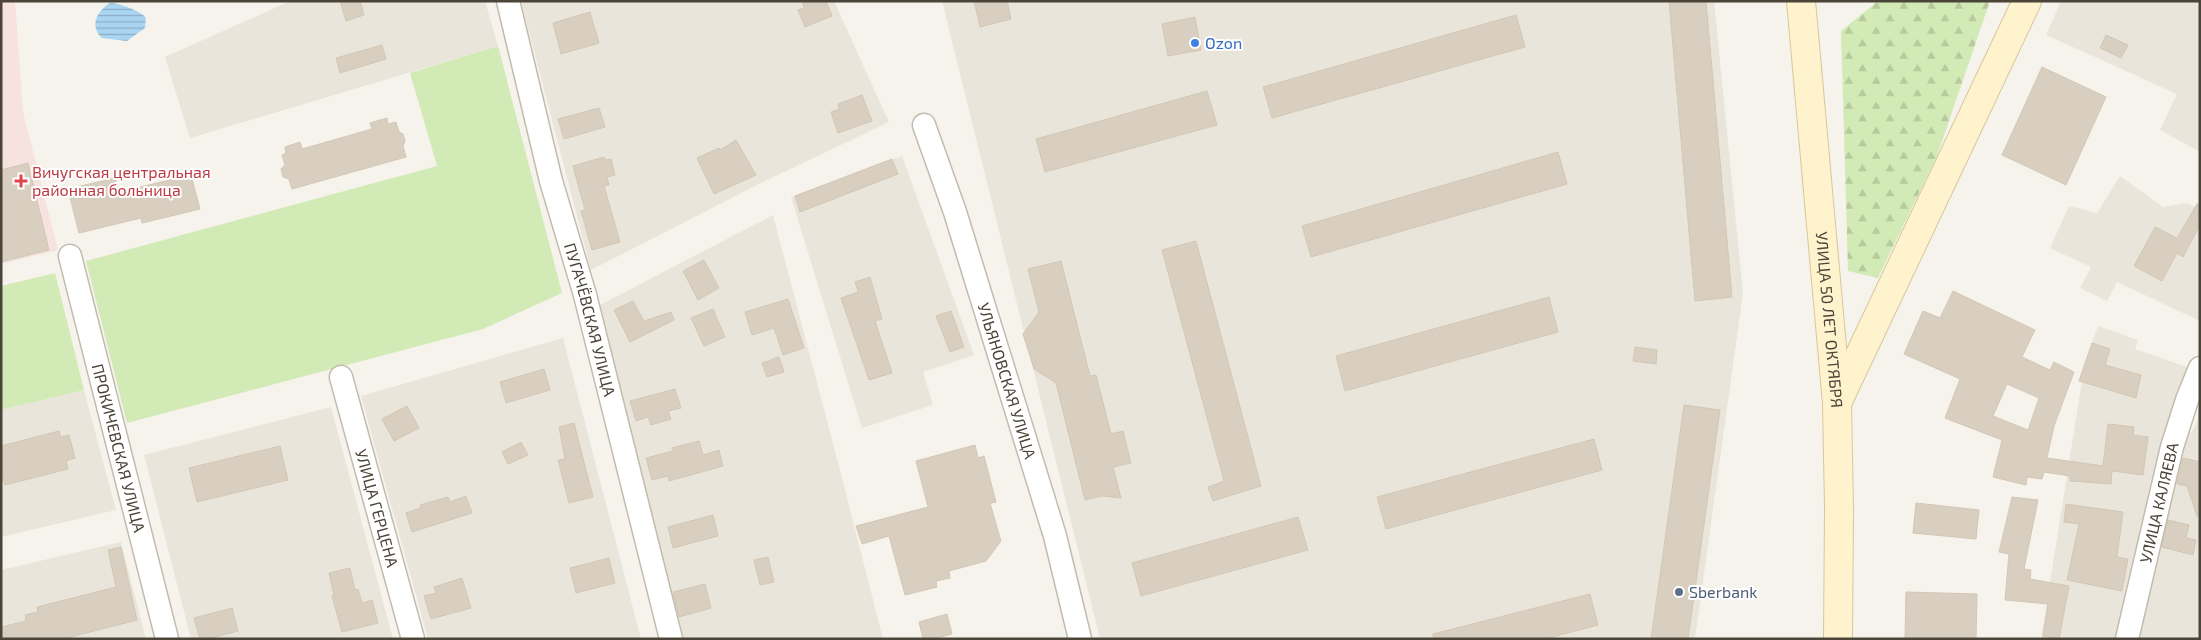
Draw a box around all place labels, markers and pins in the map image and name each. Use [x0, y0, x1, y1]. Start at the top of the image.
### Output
place label: Ozon [1205, 33, 1242, 52]
marker: Ozon [1189, 37, 1201, 49]
place label: Вичугская центральная районная больница [32, 162, 211, 199]
marker: Вичугская центральная районная больница [14, 174, 28, 188]
place label: Sberbank [1689, 582, 1757, 601]
marker: Sberbank [1673, 586, 1685, 598]

